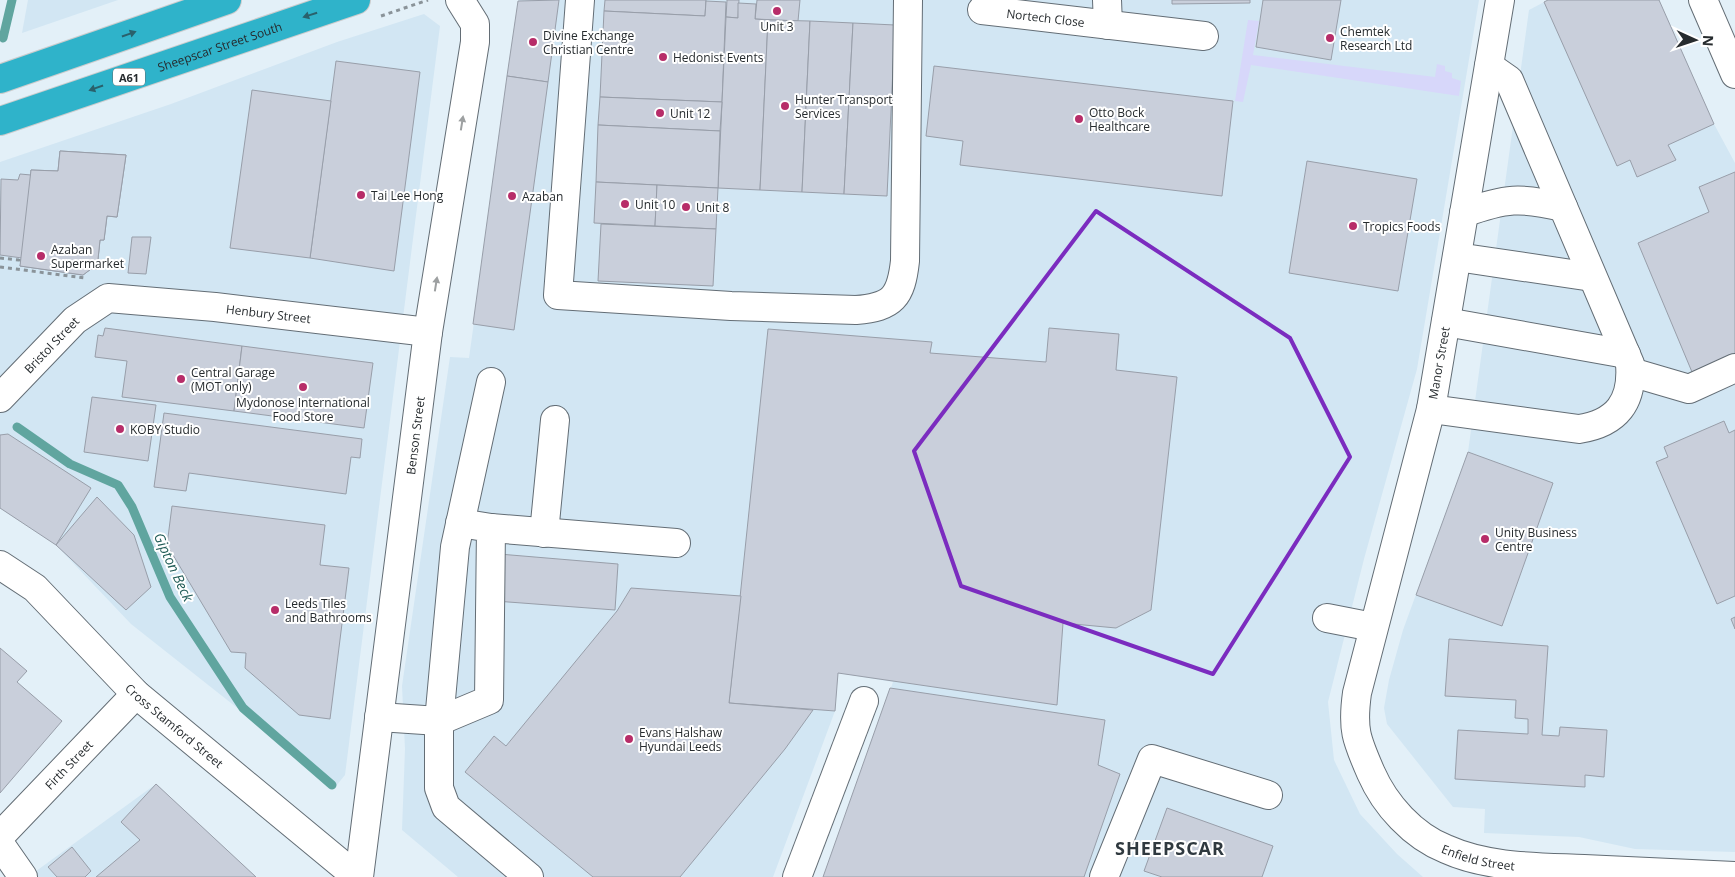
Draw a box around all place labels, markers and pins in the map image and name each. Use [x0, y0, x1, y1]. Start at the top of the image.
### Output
marker: Unit 3 [771, 5, 783, 17]
place label: Unit 3 [760, 18, 794, 35]
place label: Chemtek Research Ltd [1340, 23, 1412, 54]
place label: Divine Exchange Christian Centre [543, 27, 635, 58]
marker: Chemtek Research Ltd [1324, 32, 1336, 44]
marker: Divine Exchange Christian Centre [527, 36, 539, 48]
place label: Hedonist Events [673, 49, 764, 66]
marker: Hedonist Events [657, 51, 669, 63]
place label: Hunter Transport Services [795, 91, 893, 122]
marker: Hunter Transport Services [779, 100, 791, 112]
place label: Otto Bock Healthcare [1089, 104, 1150, 135]
place label: Unit 12 [670, 105, 710, 122]
marker: Unit 12 [654, 107, 666, 119]
marker: Otto Bock Healthcare [1073, 113, 1085, 125]
place label: Tai Lee Hong [371, 187, 444, 204]
place label: Azaban [522, 188, 563, 205]
marker: Tai Lee Hong [355, 189, 367, 201]
marker: Azaban [506, 190, 518, 202]
place label: Unit 10 [635, 196, 675, 213]
marker: Unit 10 [619, 198, 631, 210]
place label: Unit 8 [696, 199, 730, 216]
marker: Unit 8 [680, 201, 692, 213]
place label: Tropics Foods [1363, 218, 1441, 235]
marker: Tropics Foods [1347, 220, 1359, 232]
place label: Azaban Supermarket [51, 241, 124, 272]
marker: Azaban Supermarket [35, 250, 47, 262]
place label: Central Garage (MOT only) [191, 364, 275, 395]
marker: Central Garage (MOT only) [175, 373, 187, 385]
marker: Mydonose International Food Store [297, 381, 309, 393]
place label: Mydonose International Food Store [236, 394, 370, 425]
place label: KOBY Studio [130, 421, 200, 438]
marker: KOBY Studio [114, 423, 126, 435]
place label: Unity Business Centre [1495, 524, 1577, 555]
marker: Unity Business Centre [1479, 533, 1491, 545]
place label: Leeds Tiles and Bathrooms [285, 595, 372, 626]
marker: Leeds Tiles and Bathrooms [269, 604, 281, 616]
place label: Evans Halshaw Hyundai Leeds [639, 724, 723, 755]
marker: Evans Halshaw Hyundai Leeds [623, 733, 635, 745]

